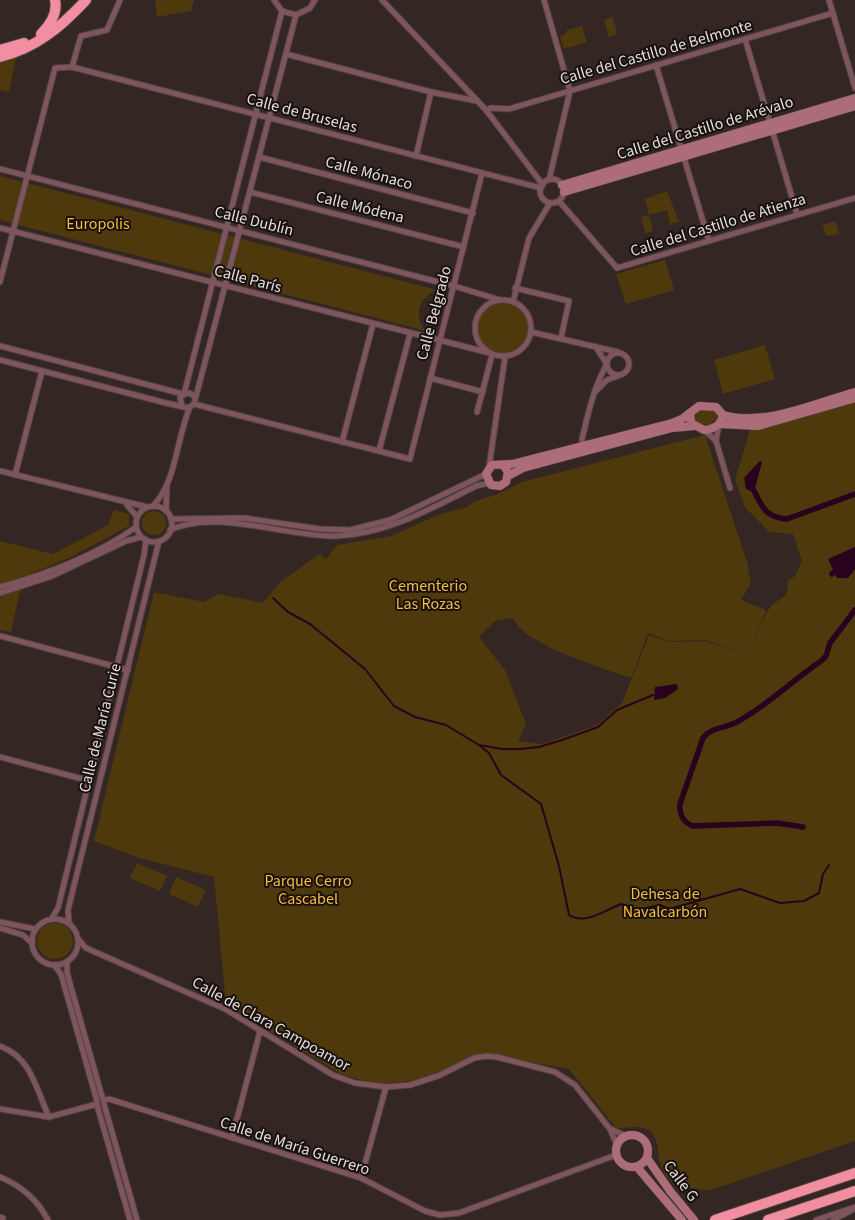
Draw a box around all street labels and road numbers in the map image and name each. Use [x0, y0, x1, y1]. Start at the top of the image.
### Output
street label: Calle del Castillo de Belmonte [557, 14, 755, 90]
street label: Calle de Bruselas [244, 88, 360, 138]
street label: Calle del Castillo de Arévalo [614, 91, 796, 165]
street label: Calle Mónaco [323, 151, 415, 195]
street label: Calle Módena [313, 185, 407, 229]
street label: Calle del Castillo de Atienza [627, 188, 809, 262]
street label: Calle Dublín [212, 201, 296, 241]
street label: Calle París [212, 259, 285, 299]
street label: Calle Belgrado [411, 263, 457, 363]
street label: Calle de María Curie [73, 661, 127, 795]
street label: Calle de Clara Campoamor [188, 971, 354, 1077]
street label: Calle de María Guerrero [217, 1111, 373, 1181]
street label: Calle G [658, 1156, 704, 1206]

